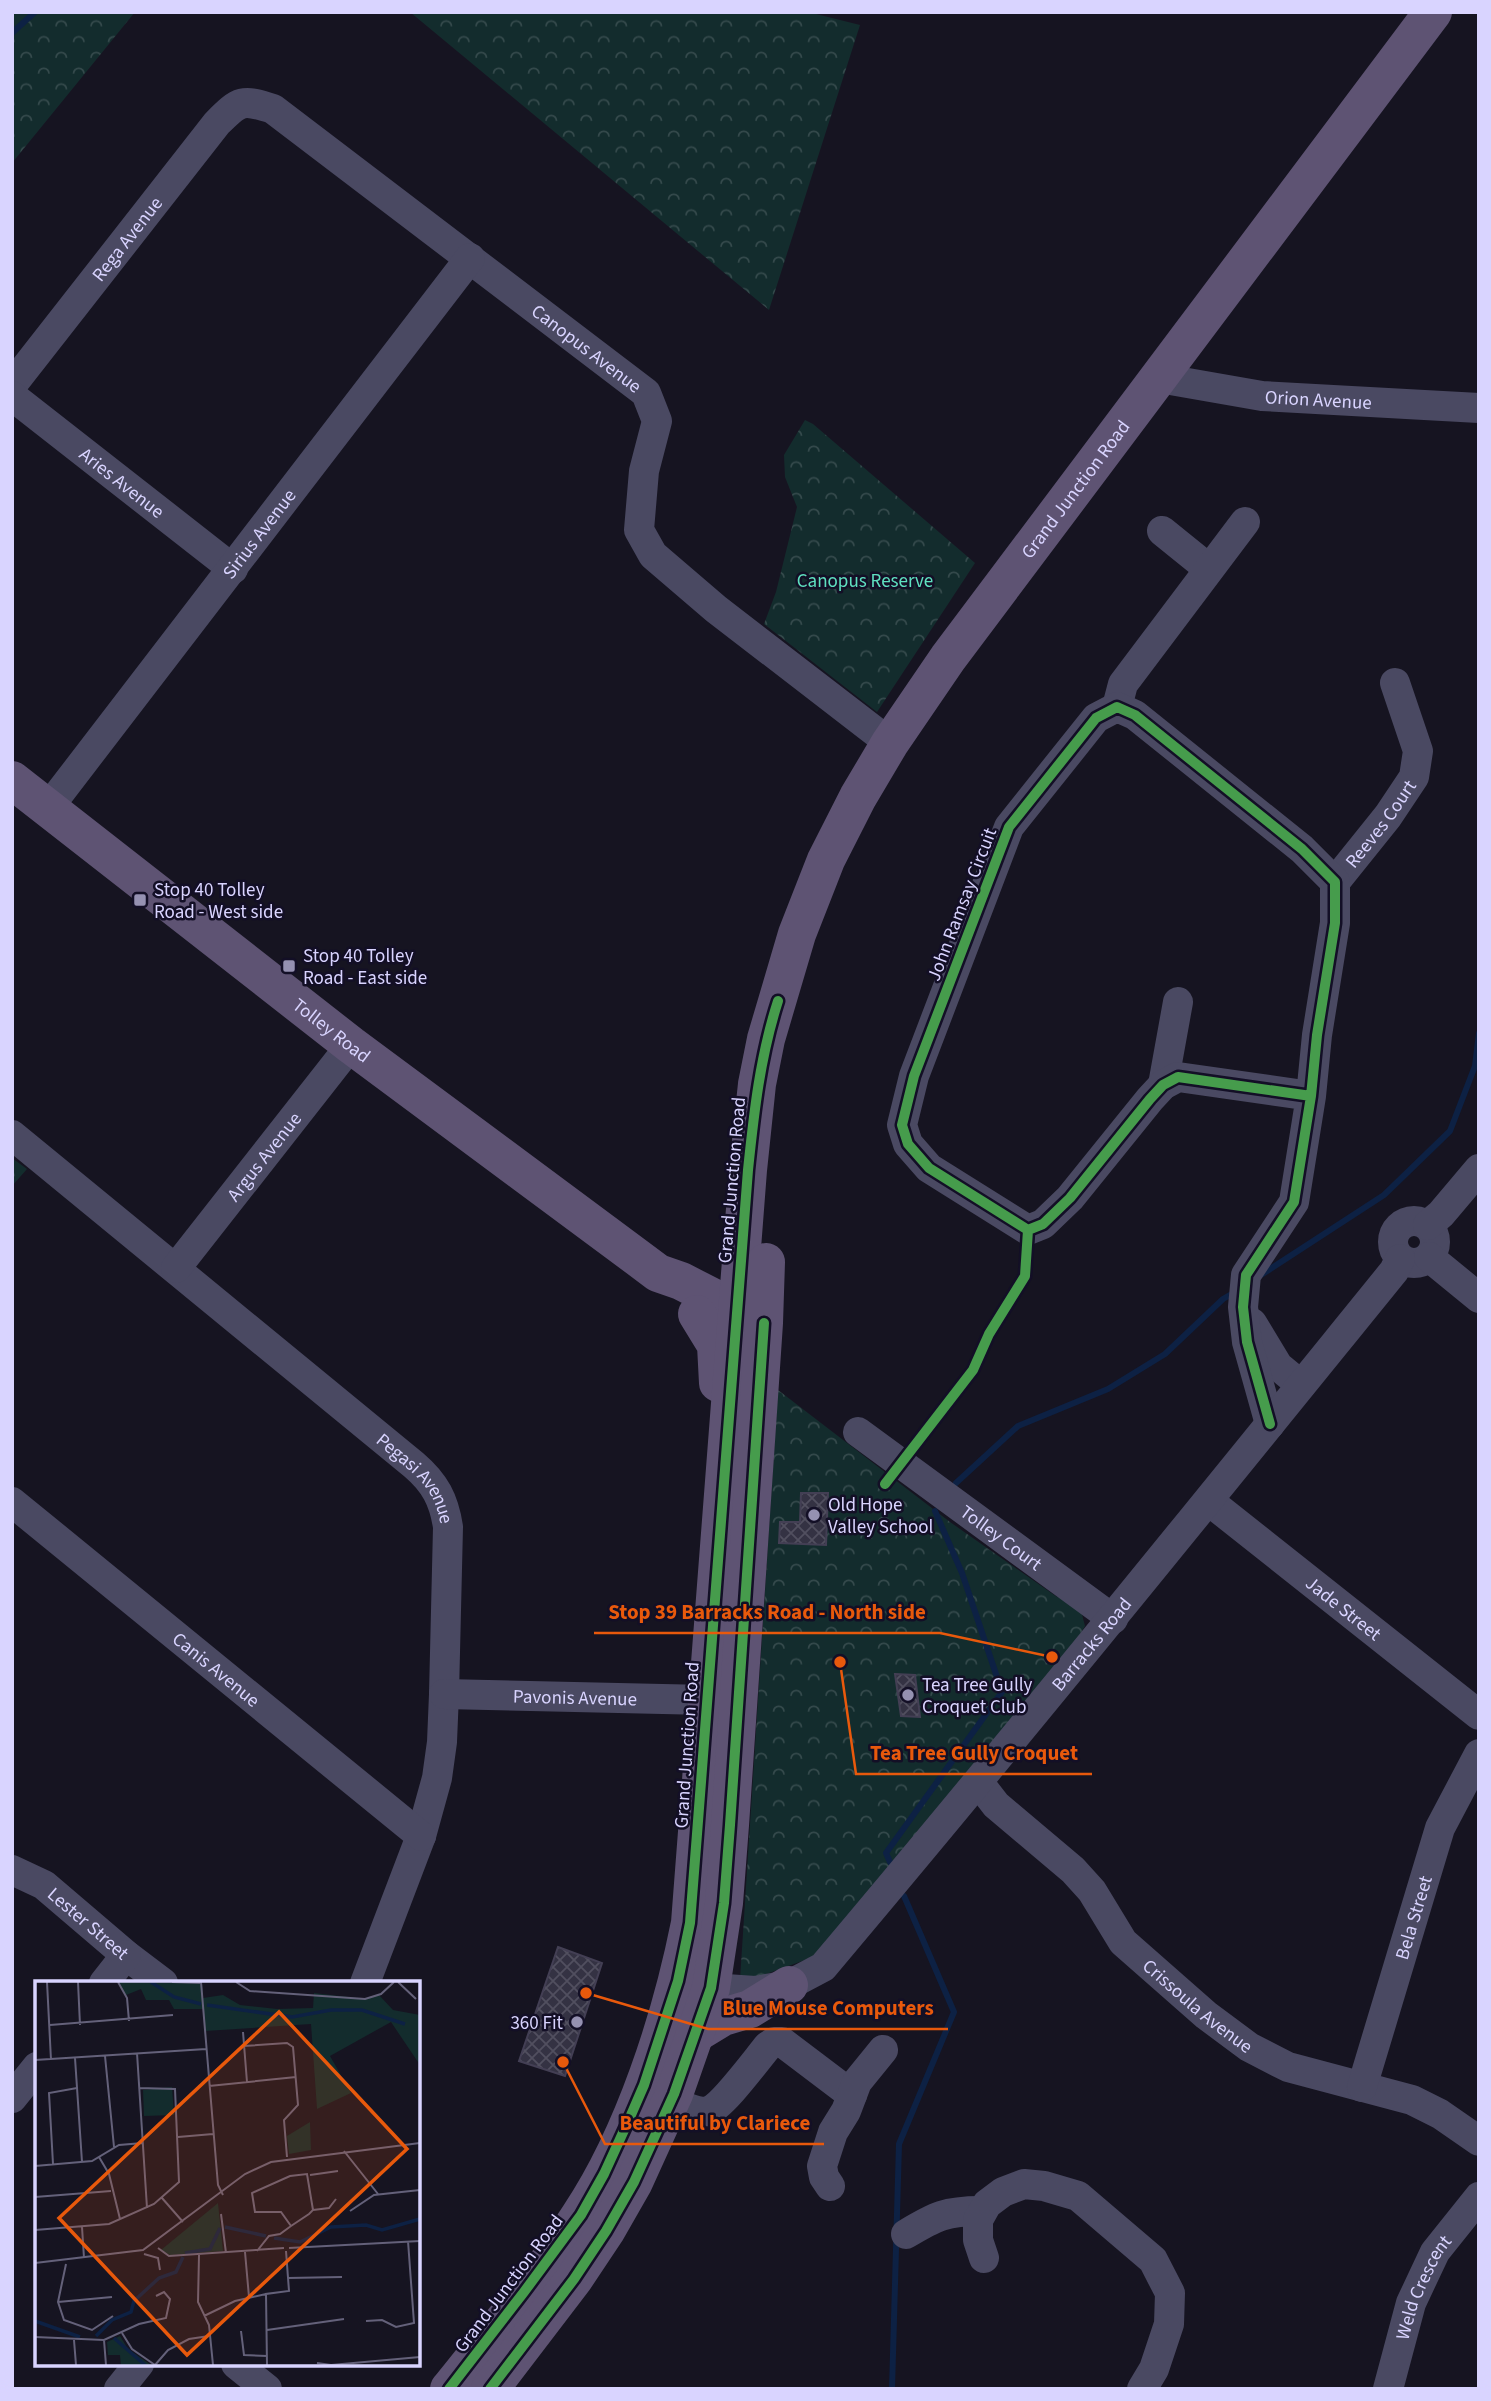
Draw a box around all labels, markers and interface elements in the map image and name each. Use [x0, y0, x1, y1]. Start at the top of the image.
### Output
street label: Rega Avenue [86, 191, 170, 288]
street label: Canopus Avenue [525, 298, 647, 400]
street label: Orion Avenue [1264, 384, 1372, 417]
street label: Grand Junction Road [1015, 415, 1137, 565]
street label: Aries Avenue [73, 442, 170, 525]
street label: Sirius Avenue [217, 484, 303, 585]
park label: Canopus Reserve [797, 568, 933, 595]
street label: Reeves Court [1339, 774, 1424, 874]
street label: John Ramsay Circuit [921, 823, 1004, 985]
place label: Stop 40 Tolley Road - West side [154, 877, 283, 926]
marker: Stop 40 Tolley Road - West side [132, 892, 148, 908]
place label: Stop 40 Tolley Road - East side [303, 943, 427, 992]
marker: Stop 40 Tolley Road - East side [281, 958, 297, 974]
street label: Tolley Road [286, 992, 376, 1070]
street label: Grand Junction Road [712, 1096, 753, 1264]
street label: Argus Avenue [221, 1107, 309, 1208]
street label: Pegasi Avenue [370, 1427, 459, 1526]
place label: Old Hope Valley School [828, 1492, 934, 1541]
street label: Tolley Court [954, 1499, 1048, 1578]
marker: Old Hope Valley School [806, 1507, 822, 1523]
street label: Jade Street [1299, 1570, 1387, 1648]
callout: Stop 39 Barracks Road - North side [594, 1591, 940, 1633]
street label: Barracks Road [1046, 1592, 1139, 1697]
text: Stop 39 Barracks Road - North side [608, 1597, 926, 1627]
street label: Canis Avenue [166, 1626, 265, 1714]
street label: Grand Junction Road [668, 1661, 707, 1829]
place label: Tea Tree Gully Croquet Club [922, 1672, 1033, 1721]
street label: Pavonis Avenue [513, 1684, 637, 1713]
marker: Tea Tree Gully Croquet Club [900, 1687, 916, 1703]
callout: Tea Tree Gully Croquet [856, 1732, 1092, 1774]
text: Tea Tree Gully Croquet [870, 1738, 1078, 1768]
street label: Bela Street [1389, 1872, 1440, 1963]
street label: Lester Street [41, 1882, 135, 1967]
street label: Crissoula Avenue [1136, 1953, 1258, 2060]
inset map [35, 1981, 420, 2366]
callout: Blue Mouse Computers [708, 1987, 948, 2029]
text: Blue Mouse Computers [722, 1993, 934, 2023]
place label: 360 Fit [510, 2010, 564, 2037]
marker: 360 Fit [569, 2014, 585, 2030]
callout: Beautiful by Clariece [605, 2102, 824, 2144]
text: Beautiful by Clariece [620, 2108, 811, 2138]
street label: Grand Junction Road [448, 2209, 570, 2359]
street label: Weld Crescent [1390, 2229, 1459, 2343]

